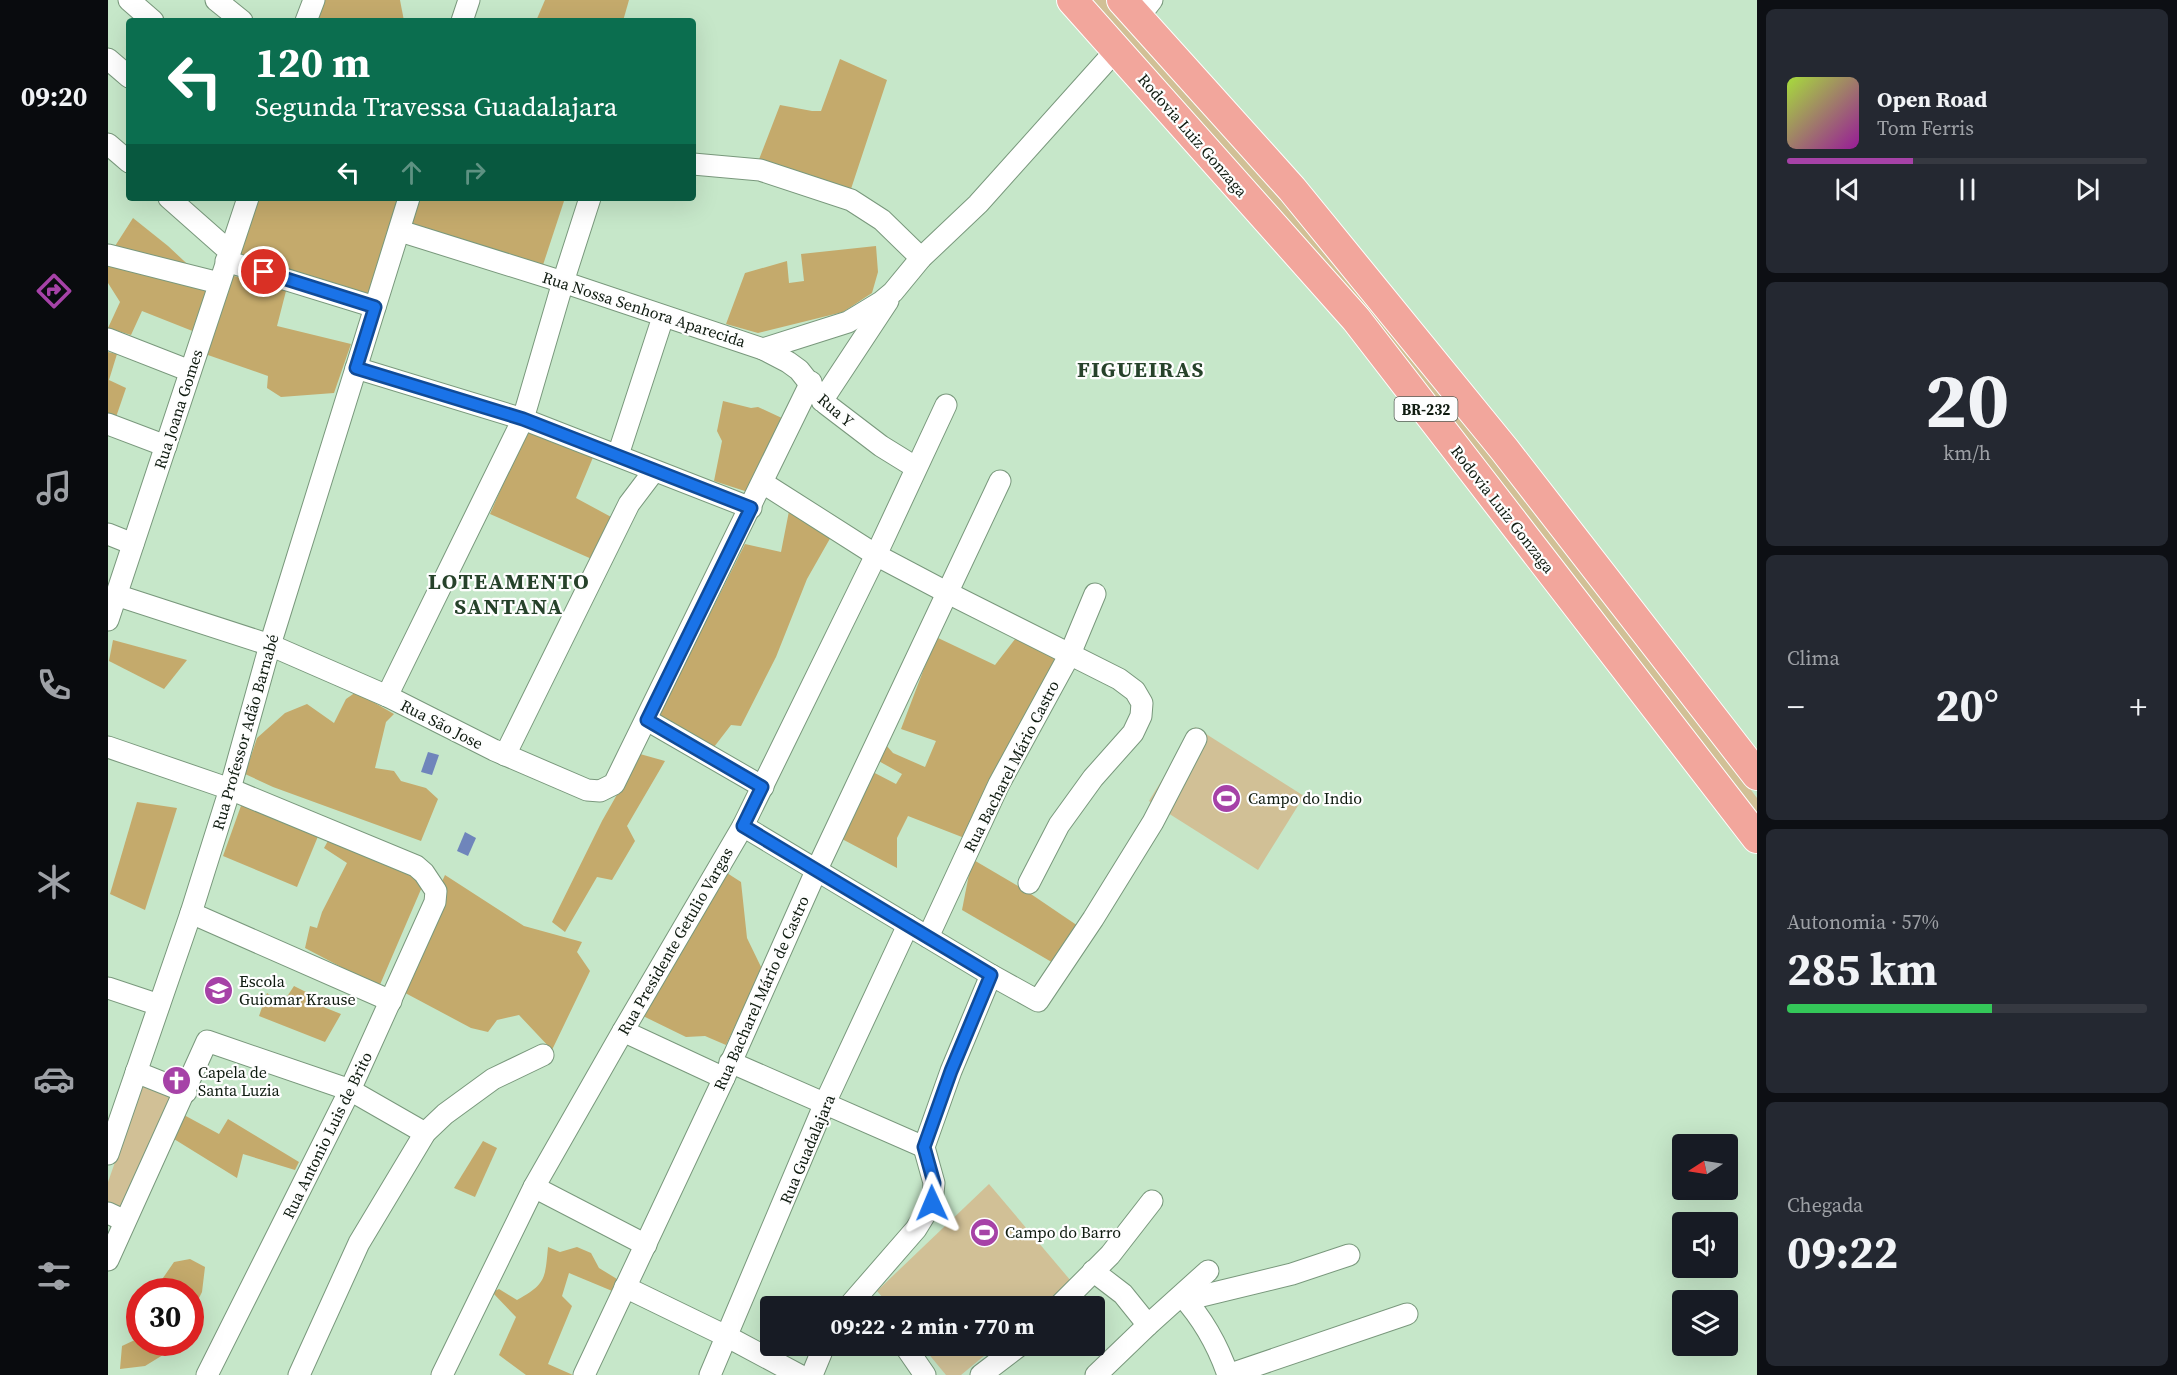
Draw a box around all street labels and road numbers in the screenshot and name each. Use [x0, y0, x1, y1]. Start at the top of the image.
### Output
street label: Rodovia Luiz Gonzaga [1133, 69, 1253, 202]
street label: Rua Nossa Senhora Aparecida [540, 266, 749, 353]
street label: Rua Joana Gomes [148, 346, 208, 472]
street label: Rua Y [813, 388, 859, 432]
road number: BR-232 [1394, 397, 1458, 421]
street label: Rodovia Luiz Gonzaga [1446, 440, 1560, 578]
street label: Rua Professor Adão Barnabé [206, 631, 284, 833]
street label: Rua Bacharel Mário Castro [958, 676, 1064, 856]
street label: Rua São Jose [397, 694, 487, 754]
street label: Rua Presidente Getulio Vargas [612, 843, 738, 1039]
street label: Rua Bacharel Mário de Castro [708, 892, 814, 1094]
street label: Rua Antonio Luis de Brito [277, 1048, 377, 1222]
street label: Rua Guadalajara [774, 1090, 840, 1207]

